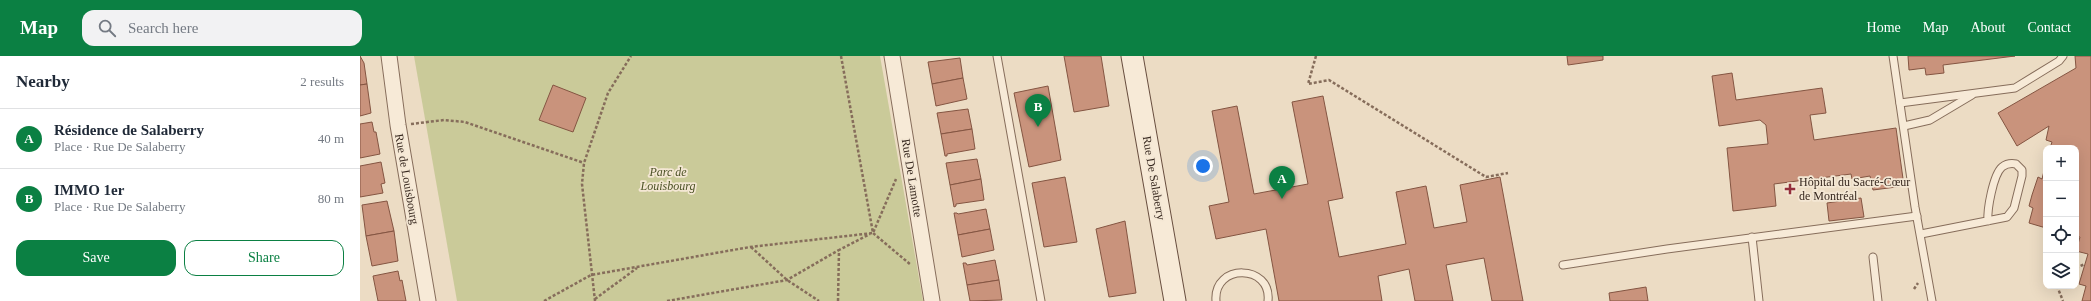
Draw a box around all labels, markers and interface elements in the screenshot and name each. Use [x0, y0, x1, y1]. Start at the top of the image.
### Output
search box [82, 10, 362, 46]
text: Map [20, 17, 58, 38]
icon: search [96, 17, 118, 39]
text: Search here [128, 20, 198, 36]
text: Home [1867, 20, 1901, 35]
text: Map [1923, 20, 1948, 35]
text: About [1970, 20, 2005, 35]
text: Contact [2027, 20, 2071, 35]
text: Nearby [16, 72, 70, 91]
text: 2 results [300, 74, 344, 89]
pin: B [1025, 94, 1051, 127]
text: Résidence de Salaberry [54, 122, 204, 138]
text: A [24, 131, 34, 146]
text: 40 m [318, 131, 344, 146]
street label: Rue de Louisbourg [392, 133, 422, 225]
street label: Rue De Salaberry [1140, 135, 1168, 221]
street label: Rue De Lamotte [899, 138, 925, 218]
text: Place · Rue De Salaberry [54, 139, 185, 154]
map controls [2043, 145, 2079, 289]
button: + [2043, 145, 2079, 181]
your location [1193, 156, 1213, 176]
park label: Parc de Louisbourg [640, 165, 695, 193]
pin: A [1269, 166, 1295, 199]
place label: Hôpital du Sacré-Cœur de Montréal [1799, 175, 1910, 203]
button: − [2043, 181, 2079, 217]
text: IMMO 1er [54, 182, 124, 198]
marker: Hôpital du Sacré-Cœur de Montréal [1784, 183, 1796, 195]
text: B [25, 191, 33, 206]
text: 80 m [318, 191, 344, 206]
text: Place · Rue De Salaberry [54, 199, 185, 214]
button: locate [2043, 217, 2079, 253]
button: Save [16, 240, 176, 276]
button: Share [184, 240, 344, 276]
button: layers [2043, 253, 2079, 289]

